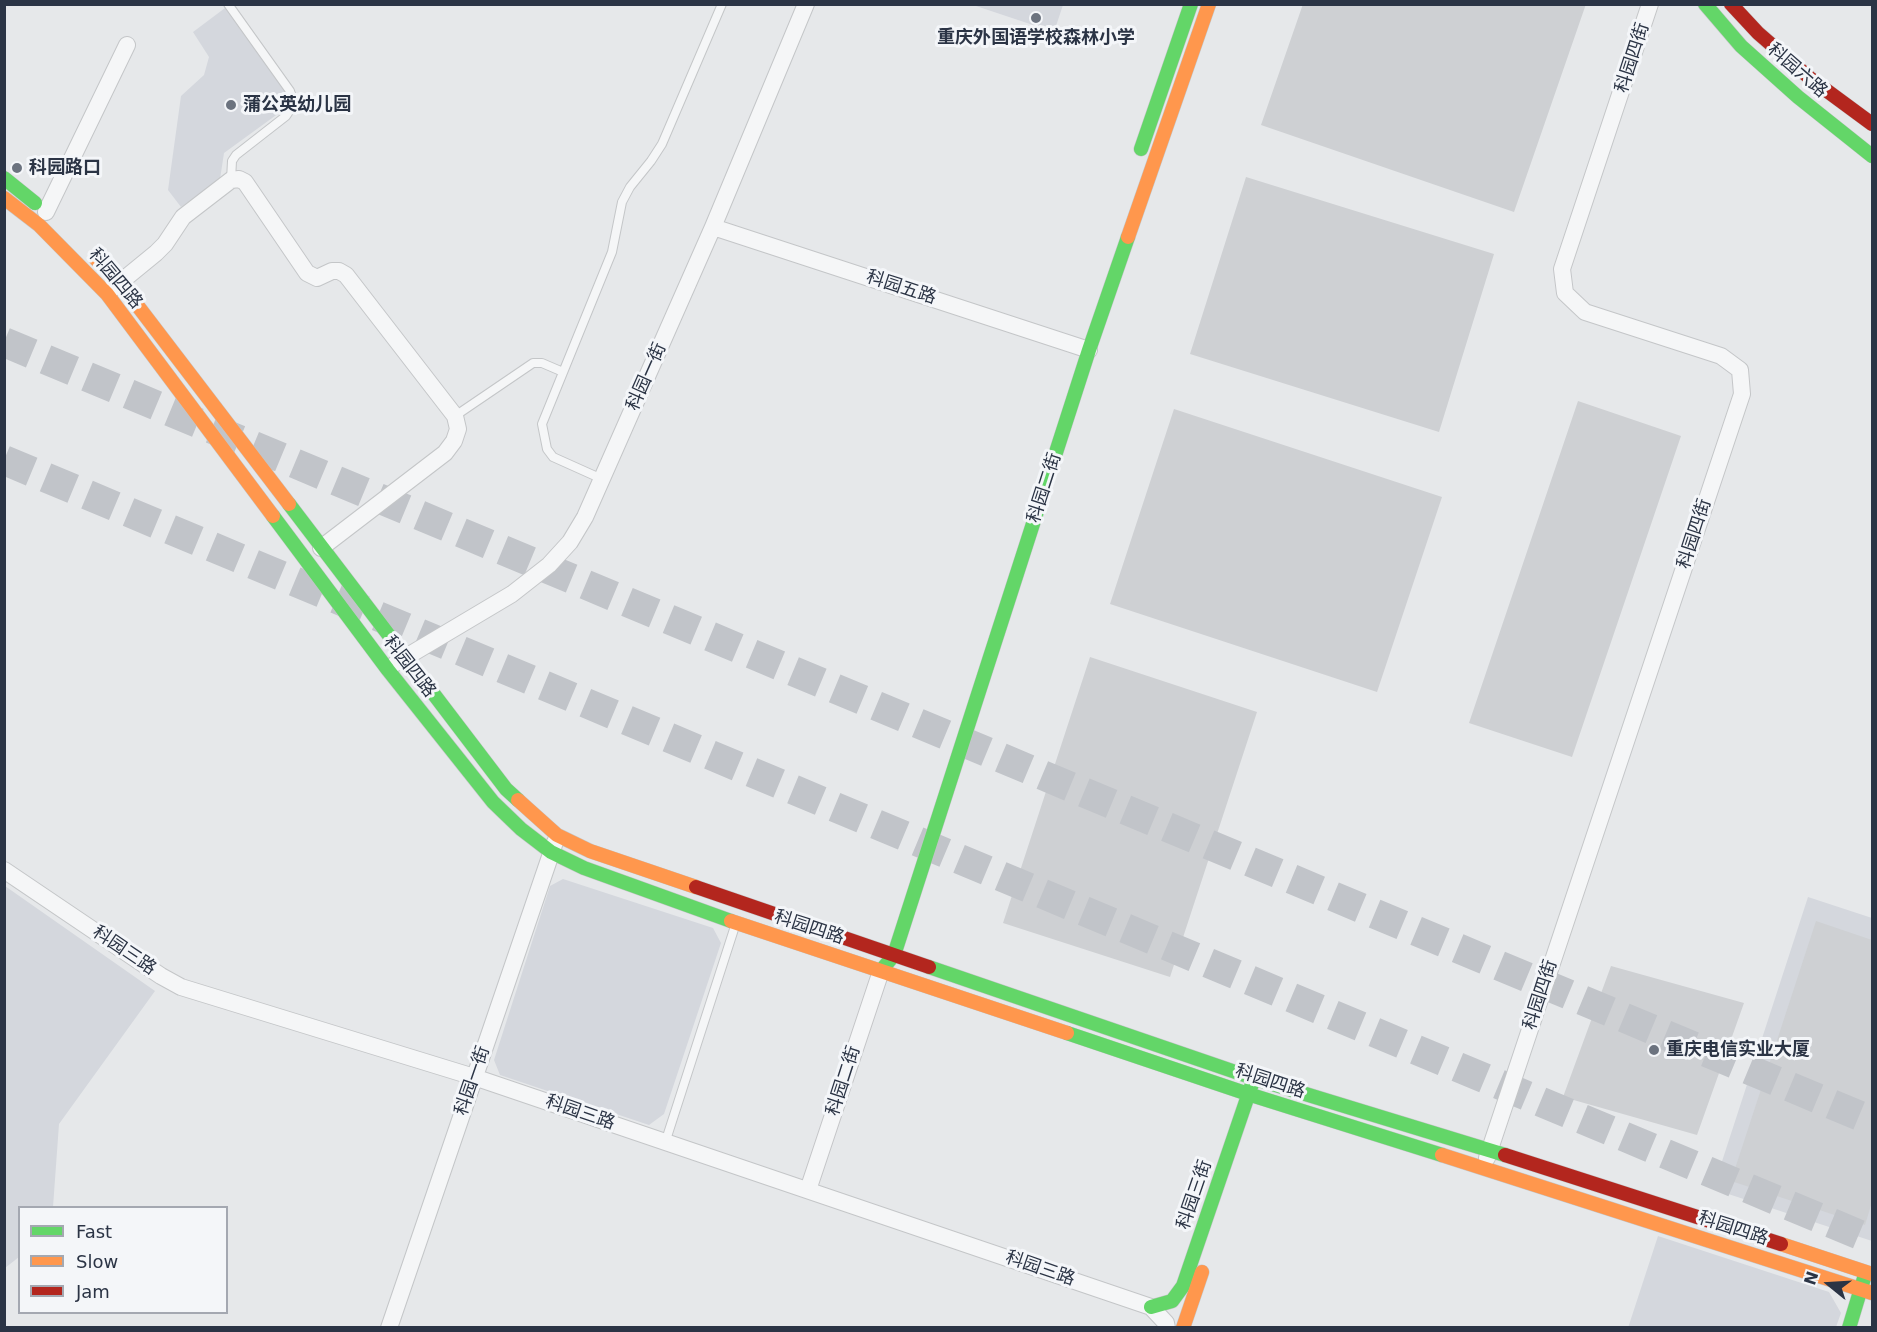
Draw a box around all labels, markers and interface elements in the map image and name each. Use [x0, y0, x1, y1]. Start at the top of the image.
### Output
marker: 重庆外国语学校森林小学 [1029, 11, 1043, 25]
street label: 科园四街 [1612, 20, 1654, 96]
place label: 重庆外国语学校森林小学 [937, 27, 1135, 49]
street label: 科园六路 [1763, 39, 1831, 103]
place label: 蒲公英幼儿园 [243, 94, 351, 116]
marker: 蒲公英幼儿园 [224, 98, 238, 112]
place label: 科园路口 [29, 157, 101, 179]
marker: 科园路口 [10, 161, 24, 175]
street label: 科园四路 [84, 244, 146, 314]
street label: 科园五路 [863, 267, 939, 309]
street label: 科园一街 [622, 340, 672, 414]
street label: 科园二街 [1024, 450, 1066, 526]
street label: 科园四街 [1674, 496, 1716, 572]
street label: 科园四路 [378, 632, 440, 702]
street label: 科园四路 [771, 907, 847, 949]
street label: 科园三路 [88, 922, 160, 980]
street label: 科园四街 [1520, 957, 1562, 1033]
place label: 重庆电信实业大厦 [1666, 1039, 1810, 1061]
street label: 科园一街 [451, 1043, 495, 1119]
street label: 科园二街 [823, 1043, 865, 1119]
marker: 重庆电信实业大厦 [1647, 1043, 1661, 1057]
street label: 科园四路 [1232, 1061, 1308, 1103]
street label: 科园三路 [542, 1091, 618, 1135]
street label: 科园三街 [1173, 1157, 1217, 1233]
legend [18, 1206, 228, 1314]
street label: 科园四路 [1695, 1208, 1771, 1250]
text: Fast [76, 1221, 112, 1242]
street label: 科园三路 [1002, 1247, 1078, 1291]
text: Slow [76, 1251, 118, 1272]
north arrow [1799, 1254, 1859, 1314]
text: N [1800, 1269, 1823, 1288]
text: Jam [76, 1281, 110, 1302]

